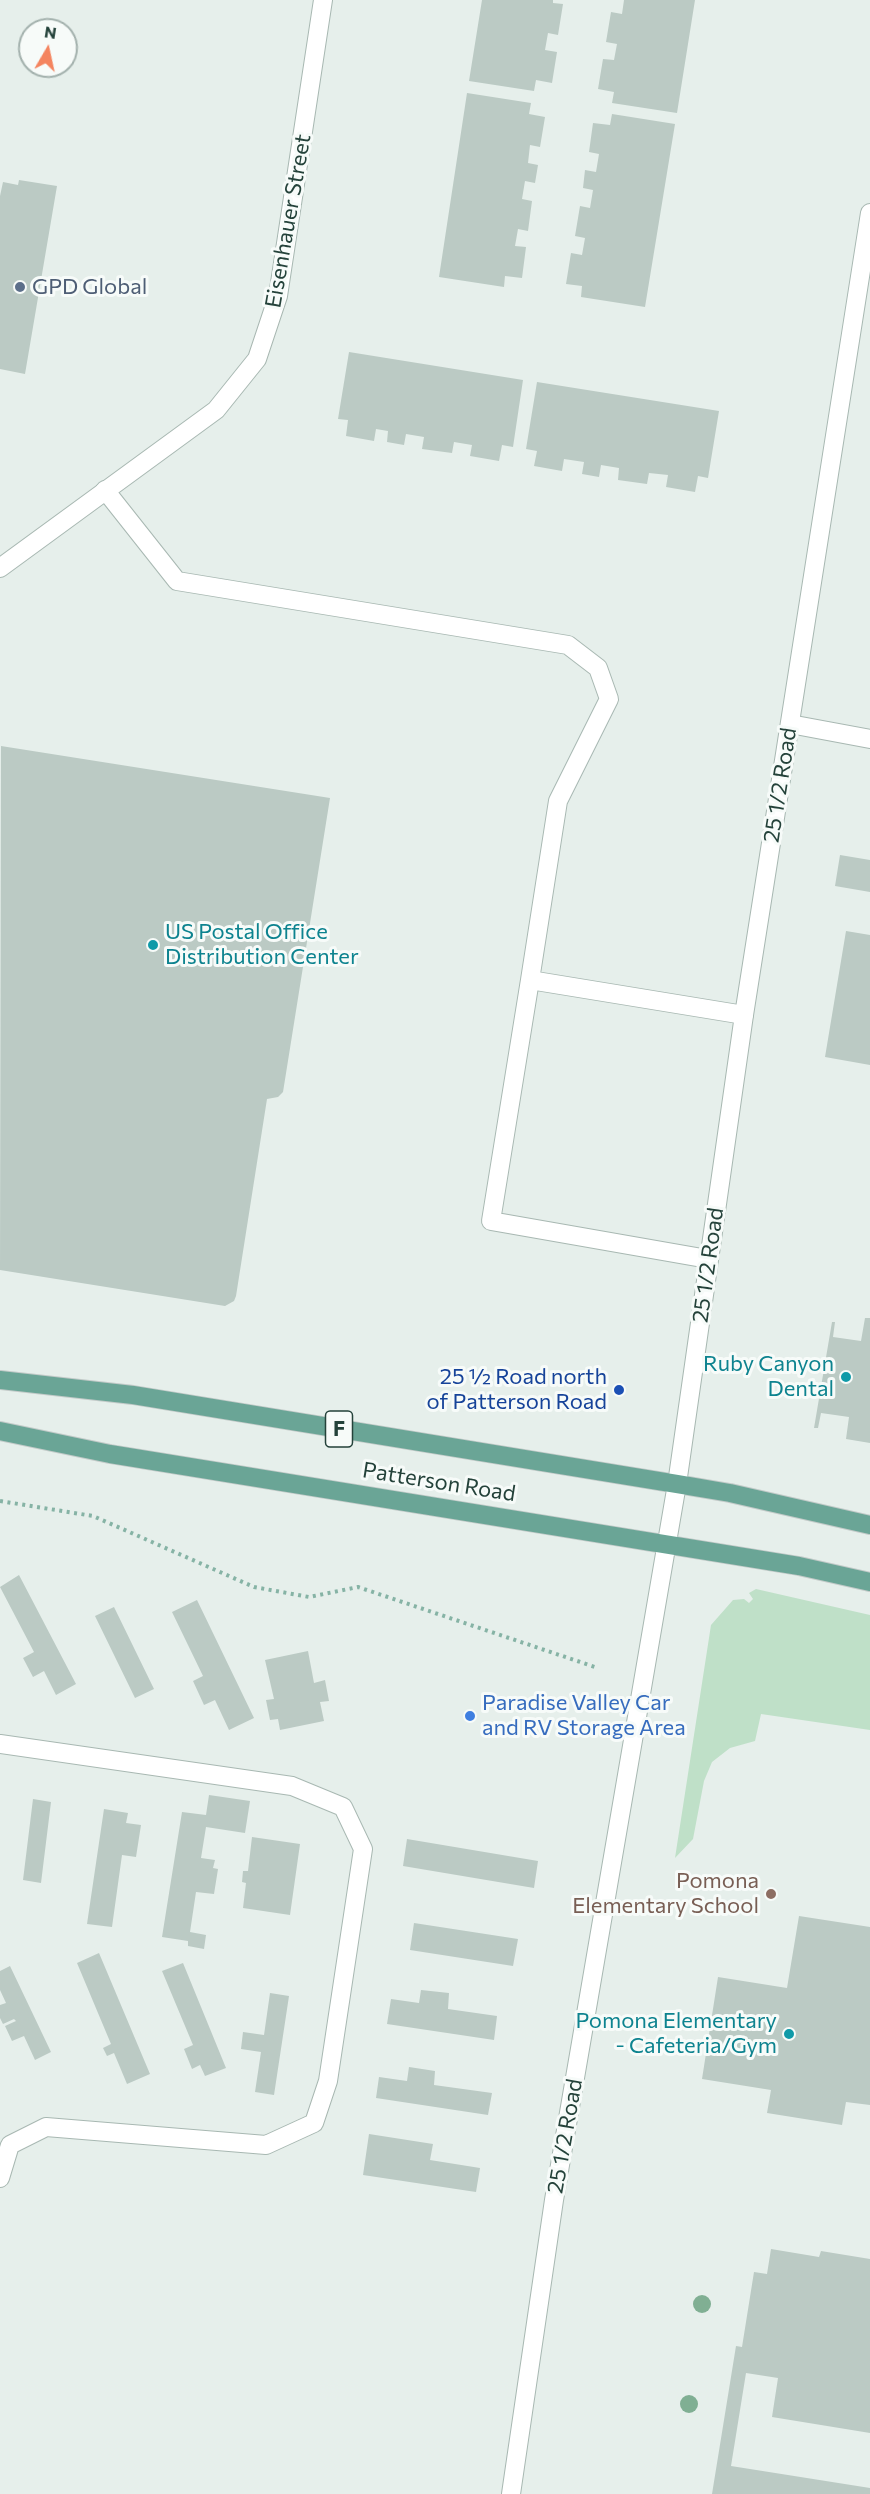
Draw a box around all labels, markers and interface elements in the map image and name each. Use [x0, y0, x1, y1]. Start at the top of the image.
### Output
north arrow [18, 18, 78, 78]
text: N [43, 21, 58, 42]
street label: Eisenhauer Street [260, 132, 316, 310]
place label: GPD Global [32, 274, 147, 300]
marker: GPD Global [13, 280, 27, 294]
street label: 25 1/2 Road [758, 726, 802, 844]
place label: US Postal Office Distribution Center [165, 919, 359, 970]
marker: US Postal Office Distribution Center [146, 938, 160, 952]
street label: 25 1/2 Road [687, 1206, 729, 1324]
place label: Ruby Canyon Dental [703, 1351, 834, 1402]
place label: 25 ½ Road north of Patterson Road [427, 1364, 607, 1416]
marker: Ruby Canyon Dental [839, 1370, 853, 1384]
marker: 25 ½ Road north of Patterson Road [612, 1383, 626, 1397]
road number: F [326, 1411, 352, 1447]
street label: Patterson Road [361, 1457, 517, 1507]
place label: Paradise Valley Car and RV Storage Area [482, 1690, 686, 1742]
marker: Paradise Valley Car and RV Storage Area [463, 1709, 477, 1723]
place label: Pomona Elementary School [572, 1868, 759, 1920]
marker: Pomona Elementary School [764, 1887, 778, 1901]
place label: Pomona Elementary - Cafeteria/Gym [575, 2008, 777, 2060]
marker: Pomona Elementary - Cafeteria/Gym [782, 2027, 796, 2041]
street label: 25 1/2 Road [542, 2077, 588, 2195]

